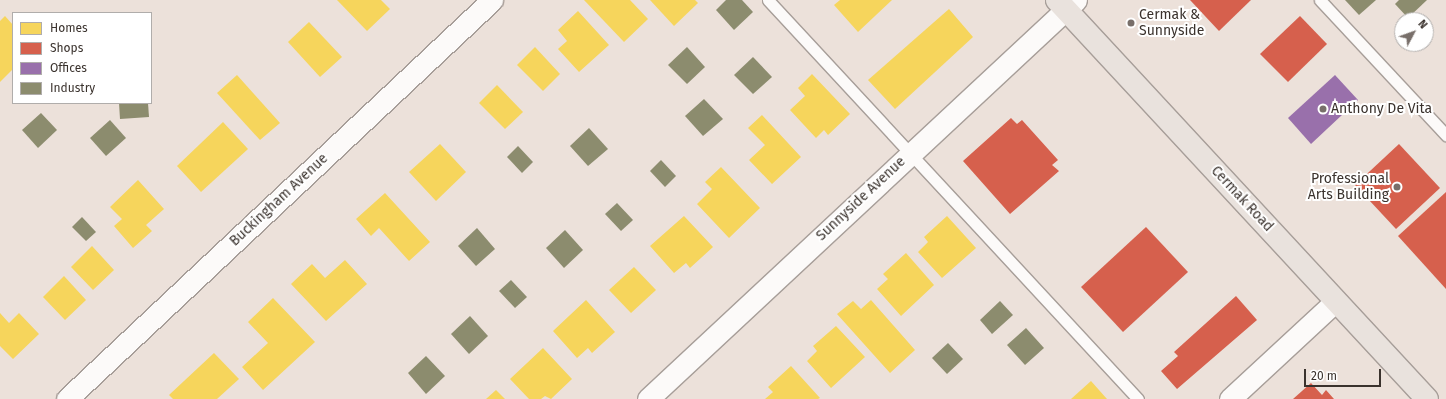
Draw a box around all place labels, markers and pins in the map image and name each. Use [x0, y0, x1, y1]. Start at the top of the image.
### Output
place label: Cermak & Sunnyside [1139, 7, 1204, 40]
marker: Cermak & Sunnyside [1126, 18, 1136, 28]
place label: Anthony De Vita [1331, 101, 1432, 117]
marker: Anthony De Vita [1318, 104, 1328, 114]
place label: Professional Arts Building [1308, 171, 1389, 204]
marker: Professional Arts Building [1392, 182, 1402, 192]

